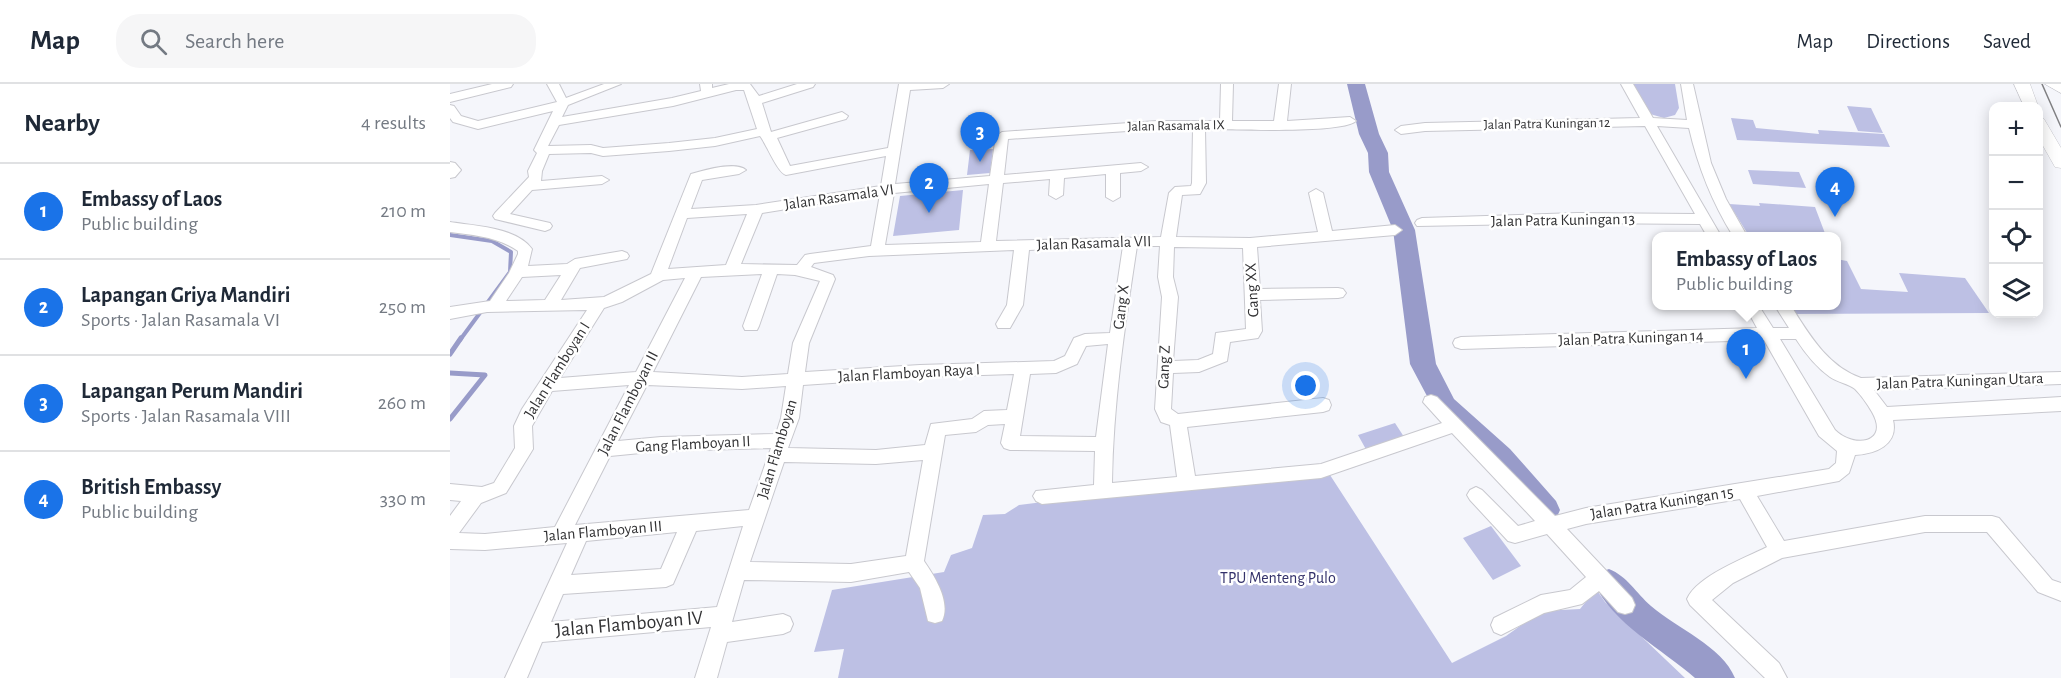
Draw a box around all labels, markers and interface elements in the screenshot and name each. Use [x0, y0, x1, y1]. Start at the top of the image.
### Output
search box [116, 14, 536, 68]
icon: search [137, 25, 170, 58]
text: Map [30, 27, 80, 55]
text: Search here [185, 30, 284, 52]
text: Map [1797, 31, 1833, 52]
text: Directions [1866, 31, 1950, 52]
text: Saved [1983, 31, 2031, 52]
map controls [1989, 102, 2043, 318]
button: + [1989, 102, 2043, 156]
text: Nearby [24, 110, 100, 136]
pin: 3 [960, 112, 1000, 162]
text: 4 results [361, 113, 426, 133]
street label: Jalan Patra Kuningan 12 [1483, 116, 1611, 132]
street label: Jalan Rasamala IX [1127, 118, 1225, 134]
button: − [1989, 156, 2043, 210]
pin: 2 [910, 164, 948, 213]
pin: 4 [1816, 168, 1854, 217]
street label: Jalan Rasamala VI [783, 181, 895, 213]
text: Embassy of Laos [81, 188, 222, 210]
text: 1 [40, 201, 47, 221]
text: 210 m [380, 201, 426, 221]
button: locate [1989, 210, 2043, 264]
street label: Jalan Patra Kuningan 13 [1491, 211, 1635, 229]
text: Public building [81, 214, 198, 234]
popup [1652, 232, 1841, 310]
street label: Jalan Rasamala VII [1036, 233, 1152, 253]
text: Embassy of Laos [1676, 248, 1817, 270]
street label: Gang XX [1243, 262, 1261, 318]
button: layers [1989, 264, 2043, 318]
text: Public building [1676, 274, 1793, 294]
street label: Gang X [1110, 283, 1132, 330]
text: Lapangan Griya Mandiri [81, 284, 290, 306]
text: 2 [39, 297, 48, 317]
text: 250 m [379, 297, 426, 317]
text: Sports · Jalan Rasamala VI [81, 310, 280, 330]
street label: Jalan Flamboyan I [521, 319, 594, 421]
street label: Jalan Patra Kuningan 14 [1558, 327, 1704, 349]
pin: 1 [1726, 330, 1766, 379]
street label: Gang Z [1155, 345, 1173, 389]
street label: Jalan Flamboyan II [595, 349, 662, 458]
street label: Jalan Flamboyan Raya I [838, 361, 980, 386]
street label: Jalan Patra Kuningan Utara [1876, 370, 2044, 392]
your location [1291, 371, 1320, 400]
text: Lapangan Perum Mandiri [81, 380, 303, 402]
text: 3 [39, 393, 48, 413]
text: 260 m [378, 393, 426, 413]
street label: Jalan Flamboyan [754, 397, 801, 501]
text: Sports · Jalan Rasamala VIII [81, 406, 291, 426]
street label: Gang Flamboyan II [635, 433, 751, 456]
text: British Embassy [81, 476, 221, 498]
street label: Jalan Patra Kuningan 15 [1589, 484, 1735, 522]
text: 4 [38, 489, 49, 509]
text: 330 m [380, 489, 426, 509]
text: Public building [81, 502, 198, 522]
street label: Jalan Flamboyan III [543, 518, 663, 545]
park label: TPU Menteng Pulo [1220, 570, 1336, 586]
street label: Jalan Flamboyan IV [554, 608, 704, 640]

